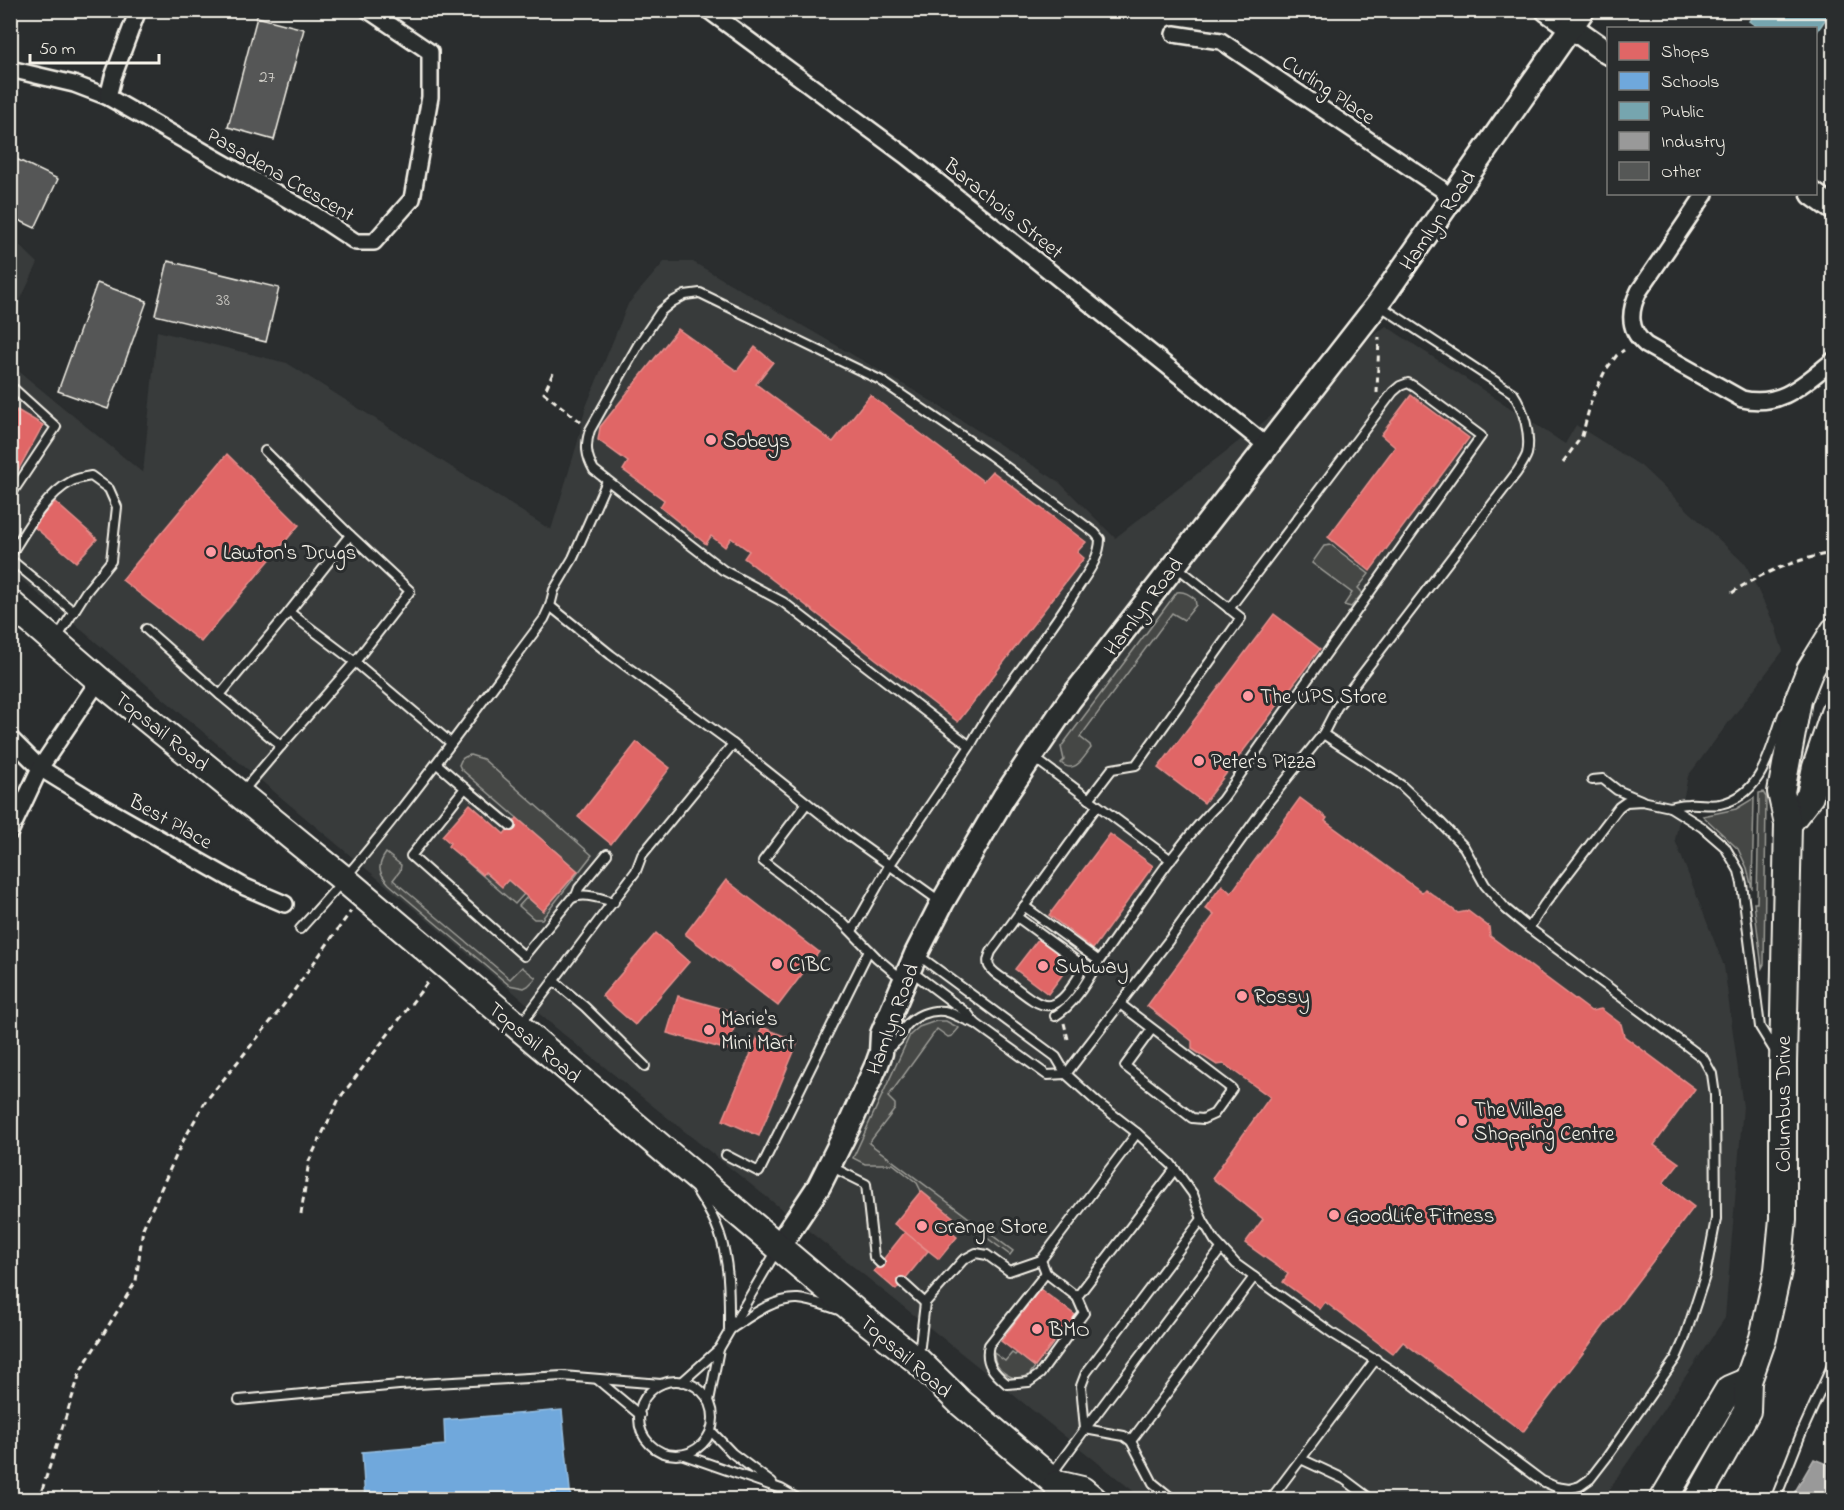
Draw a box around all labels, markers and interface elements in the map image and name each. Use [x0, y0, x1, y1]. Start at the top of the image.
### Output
scale bar [30, 27, 159, 65]
legend [1607, 27, 1817, 195]
text: 50 m [39, 37, 76, 63]
text: Shops [1661, 40, 1709, 66]
street label: Curling Place [1274, 48, 1381, 135]
house number: 27 [259, 65, 276, 91]
text: Schools [1661, 70, 1719, 96]
text: Public [1661, 100, 1704, 126]
street label: Pasadena Crescent [200, 121, 360, 230]
text: Industry [1661, 130, 1725, 156]
street label: Barachois Street [936, 151, 1069, 267]
text: Other [1661, 160, 1701, 186]
street label: Hamlyn Road [1393, 165, 1486, 279]
house number: 38 [216, 288, 230, 314]
place label: Sobeys [723, 427, 790, 459]
marker: Sobeys [704, 433, 718, 447]
place label: Lawton's Drugs [223, 539, 356, 571]
marker: Lawton's Drugs [204, 545, 218, 559]
street label: Hamlyn Road [1098, 552, 1193, 664]
place label: The UPS Store [1260, 683, 1388, 713]
street label: Topsail Road [107, 685, 215, 780]
marker: The UPS Store [1241, 689, 1255, 703]
place label: Peter's Pizza [1211, 748, 1316, 778]
marker: Peter's Pizza [1192, 754, 1206, 768]
street label: Best Place [122, 787, 218, 858]
place label: CIBC [789, 951, 831, 981]
place label: Subway [1055, 953, 1128, 985]
marker: CIBC [770, 957, 784, 971]
marker: Subway [1036, 959, 1050, 973]
street label: Hamlyn Road [860, 960, 930, 1080]
place label: Rossy [1254, 983, 1310, 1015]
marker: Rossy [1235, 989, 1249, 1003]
street label: Topsail Road [480, 995, 587, 1092]
place label: Marie's Mini Mart [721, 1005, 795, 1059]
marker: Marie's Mini Mart [702, 1023, 716, 1037]
street label: Columbus Drive [1770, 1035, 1800, 1172]
place label: The Village Shopping Centre [1474, 1096, 1615, 1152]
marker: The Village Shopping Centre [1455, 1114, 1469, 1128]
place label: GoodLife Fitness [1346, 1202, 1494, 1232]
marker: GoodLife Fitness [1327, 1208, 1341, 1222]
place label: Orange Store [934, 1213, 1048, 1245]
marker: Orange Store [915, 1219, 929, 1233]
street label: Topsail Road [852, 1309, 958, 1406]
place label: BMO [1048, 1316, 1090, 1346]
marker: BMO [1030, 1322, 1044, 1336]

